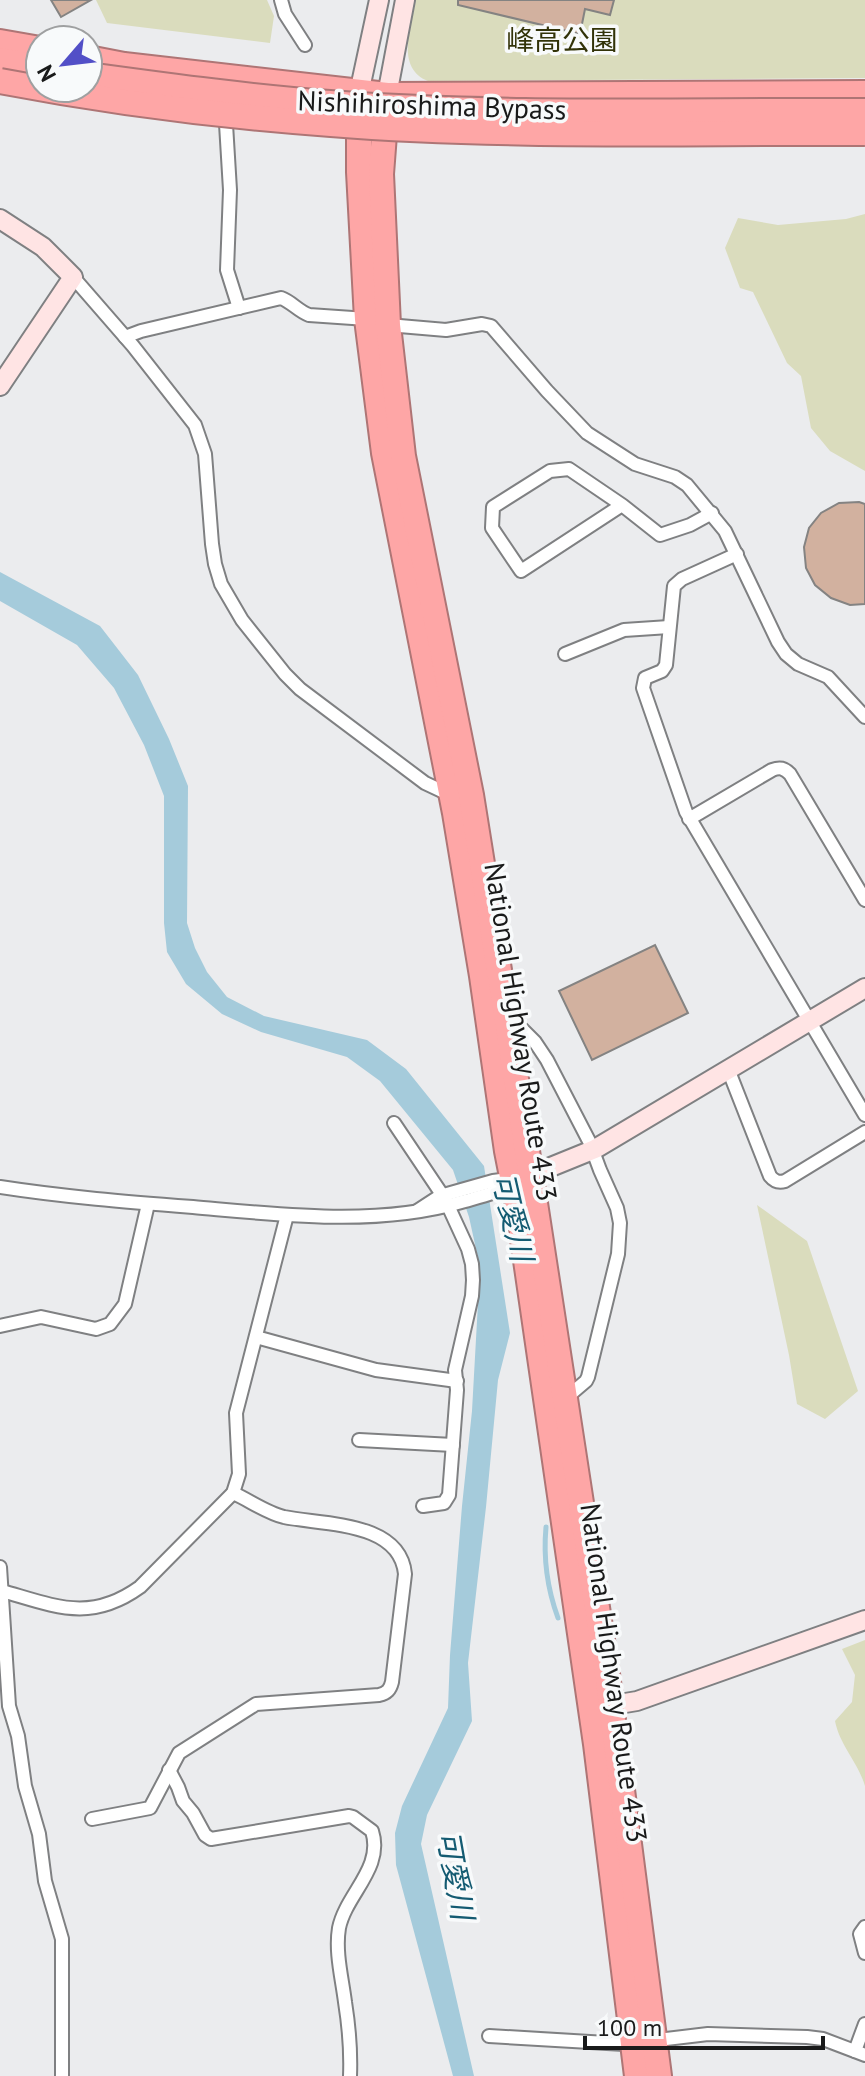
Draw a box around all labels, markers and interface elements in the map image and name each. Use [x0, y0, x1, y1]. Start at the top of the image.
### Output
park label: 峰高公園 [506, 21, 618, 58]
north arrow [24, 24, 104, 104]
text: N [31, 60, 62, 86]
street label: Nishihiroshima Bypass [297, 81, 567, 128]
street label: National Highway Route 433 [476, 860, 567, 1204]
water label: 可愛川 [484, 1168, 543, 1268]
street label: National Highway Route 433 [572, 1501, 657, 1845]
water label: 可愛川 [429, 1827, 484, 1925]
scale bar [585, 2000, 823, 2050]
text: 100 m [597, 2012, 662, 2043]

